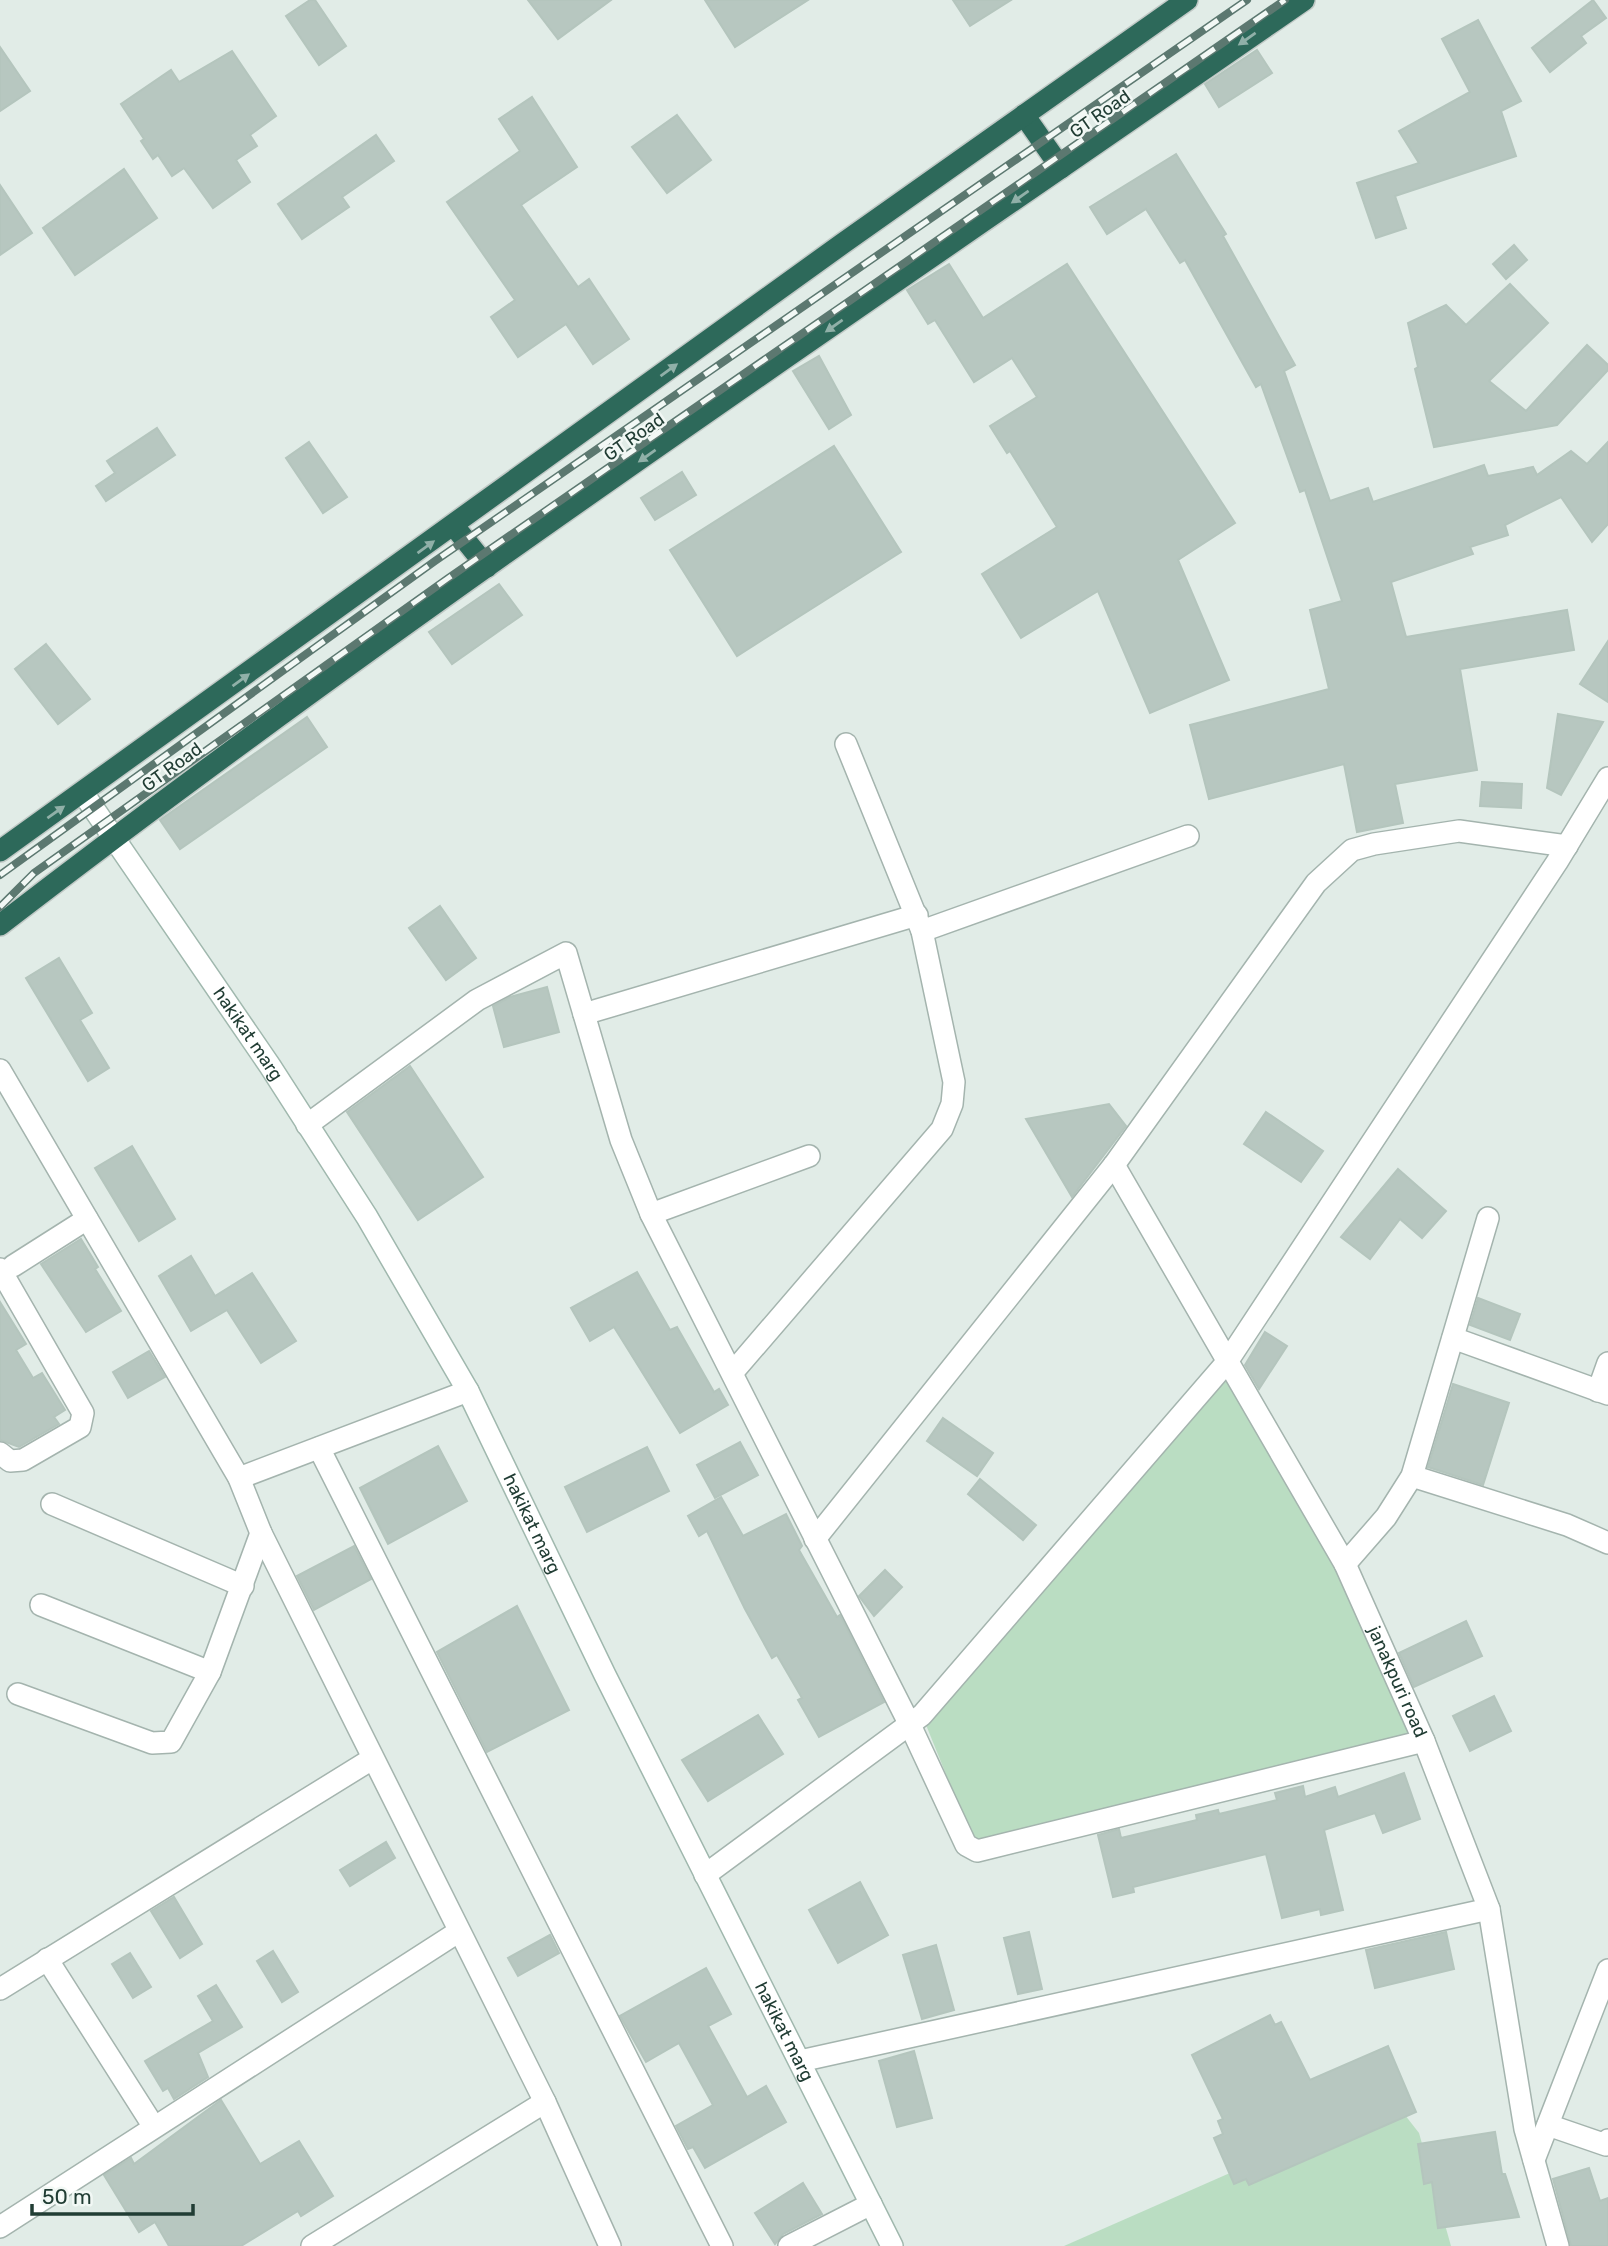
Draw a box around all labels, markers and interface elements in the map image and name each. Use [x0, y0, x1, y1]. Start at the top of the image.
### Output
one-way arrow [1238, 32, 1257, 45]
street label: GT Road [1065, 85, 1135, 143]
one-way arrow [1011, 190, 1029, 204]
one-way arrow [824, 319, 843, 332]
one-way arrow [660, 363, 678, 377]
street label: GT Road [599, 408, 669, 466]
one-way arrow [638, 449, 656, 463]
one-way arrow [416, 540, 435, 554]
one-way arrow [232, 673, 250, 687]
street label: GT Road [138, 738, 206, 796]
one-way arrow [47, 805, 65, 819]
street label: hakikat marg [208, 983, 288, 1085]
street label: hakikat marg [499, 1470, 566, 1577]
street label: janakpuri road [1363, 1622, 1432, 1741]
street label: hakikat marg [750, 1978, 818, 2085]
scale bar [32, 2172, 192, 2216]
text: 50 m [42, 2184, 92, 2209]

